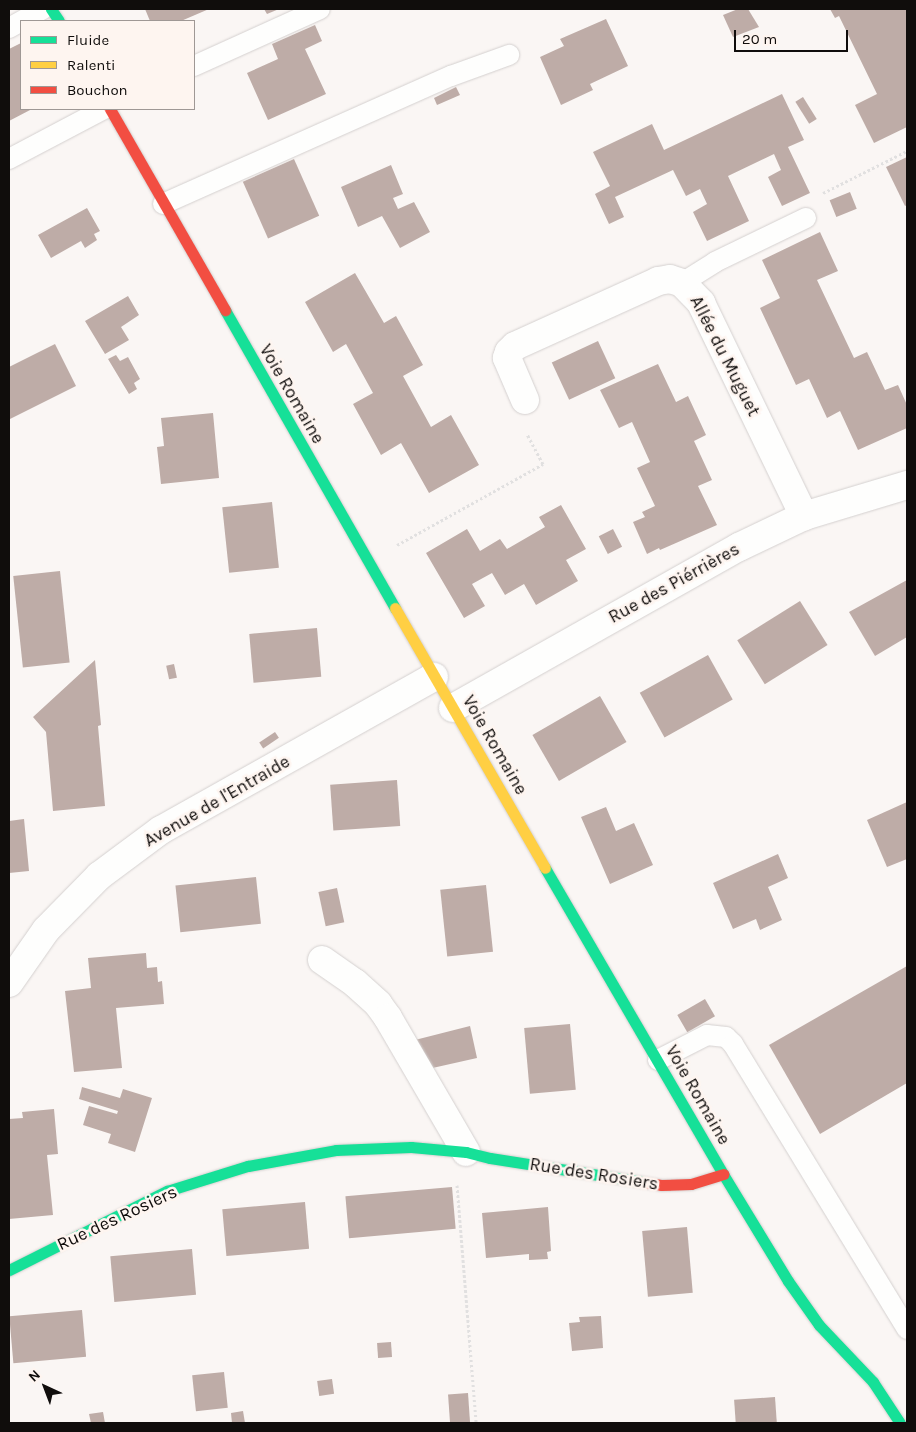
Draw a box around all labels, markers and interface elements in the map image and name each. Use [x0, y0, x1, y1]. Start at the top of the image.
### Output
legend [20, 20, 195, 110]
scale bar [736, 20, 850, 52]
text: 20 m [742, 30, 777, 48]
text: Fluide [67, 31, 109, 49]
text: Ralenti [67, 56, 116, 74]
text: Bouchon [67, 81, 128, 99]
street label: Allée du Muguet [685, 292, 765, 420]
street label: Voie Romaine [255, 340, 329, 448]
street label: Rue des Piérrières [605, 538, 743, 628]
street label: Voie Romaine [458, 691, 532, 799]
street label: Avenue de l'Entraide [140, 750, 294, 852]
street label: Voie Romaine [661, 1041, 735, 1149]
street label: Rue des Rosiers [528, 1153, 660, 1195]
street label: Rue des Rosiers [54, 1181, 180, 1255]
north arrow [20, 1362, 70, 1412]
text: N [25, 1366, 44, 1385]

